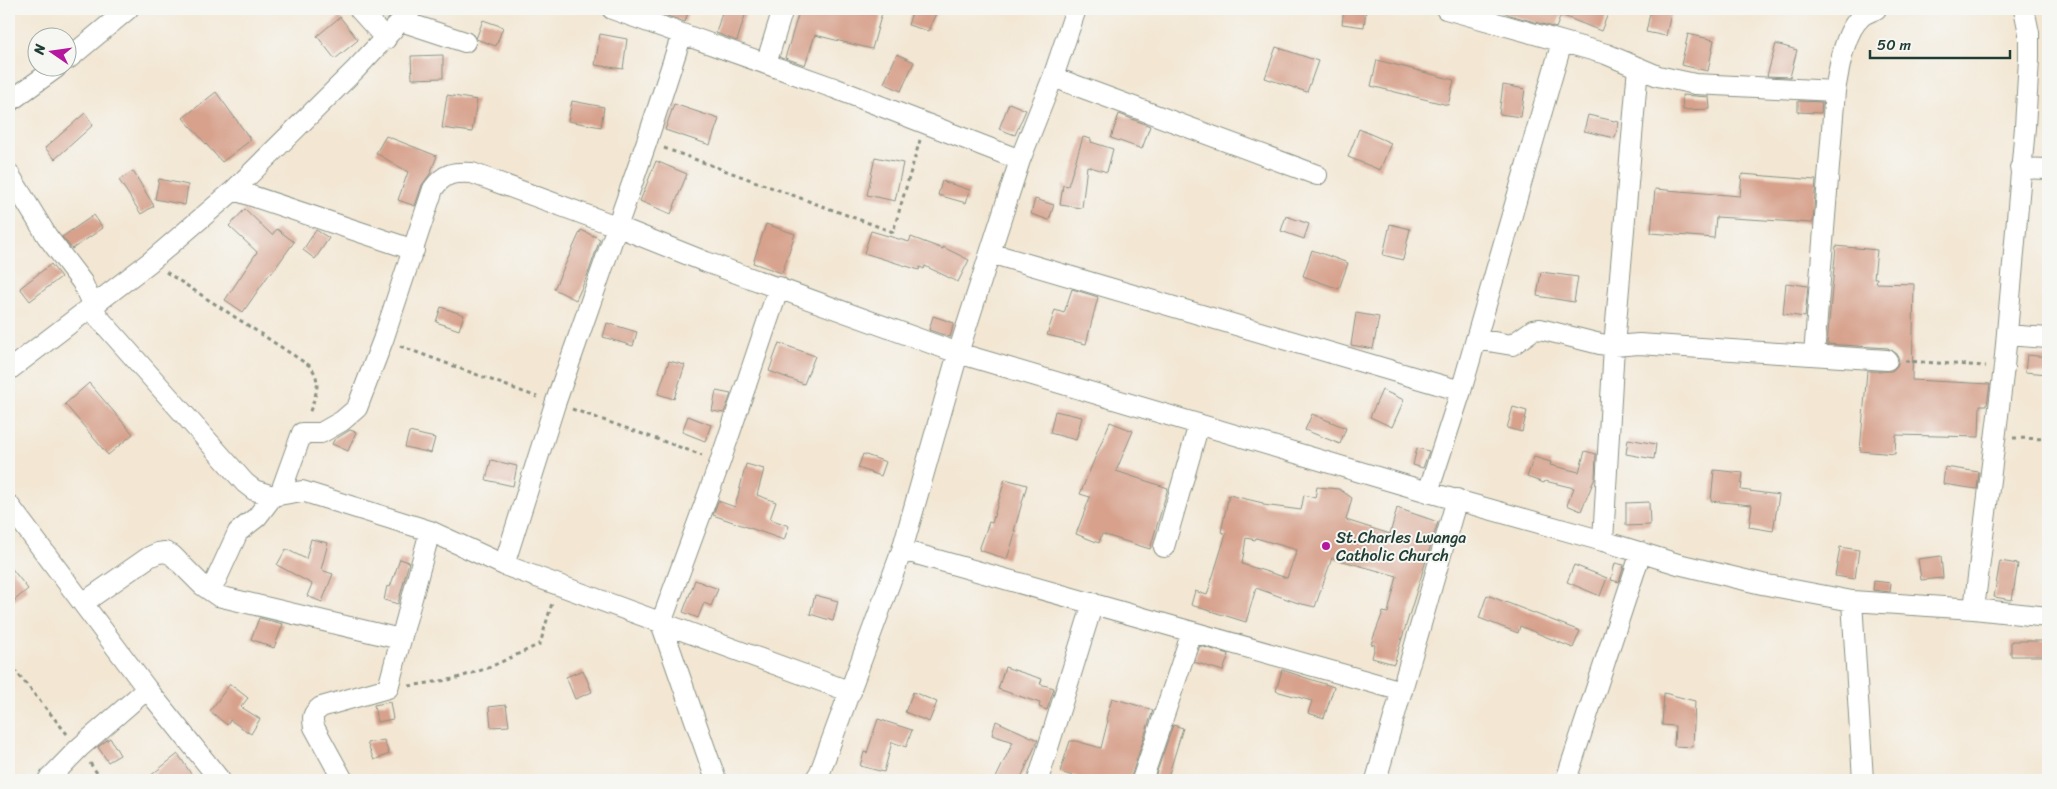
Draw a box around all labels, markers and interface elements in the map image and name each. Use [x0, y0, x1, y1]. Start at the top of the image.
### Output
north arrow [28, 28, 78, 78]
scale bar [1870, 28, 2010, 60]
text: 50 m [1877, 32, 1912, 58]
text: N [26, 41, 53, 58]
place label: St.Charles Lwanga Catholic Church [1336, 523, 1466, 570]
marker: St.Charles Lwanga Catholic Church [1320, 540, 1332, 552]

